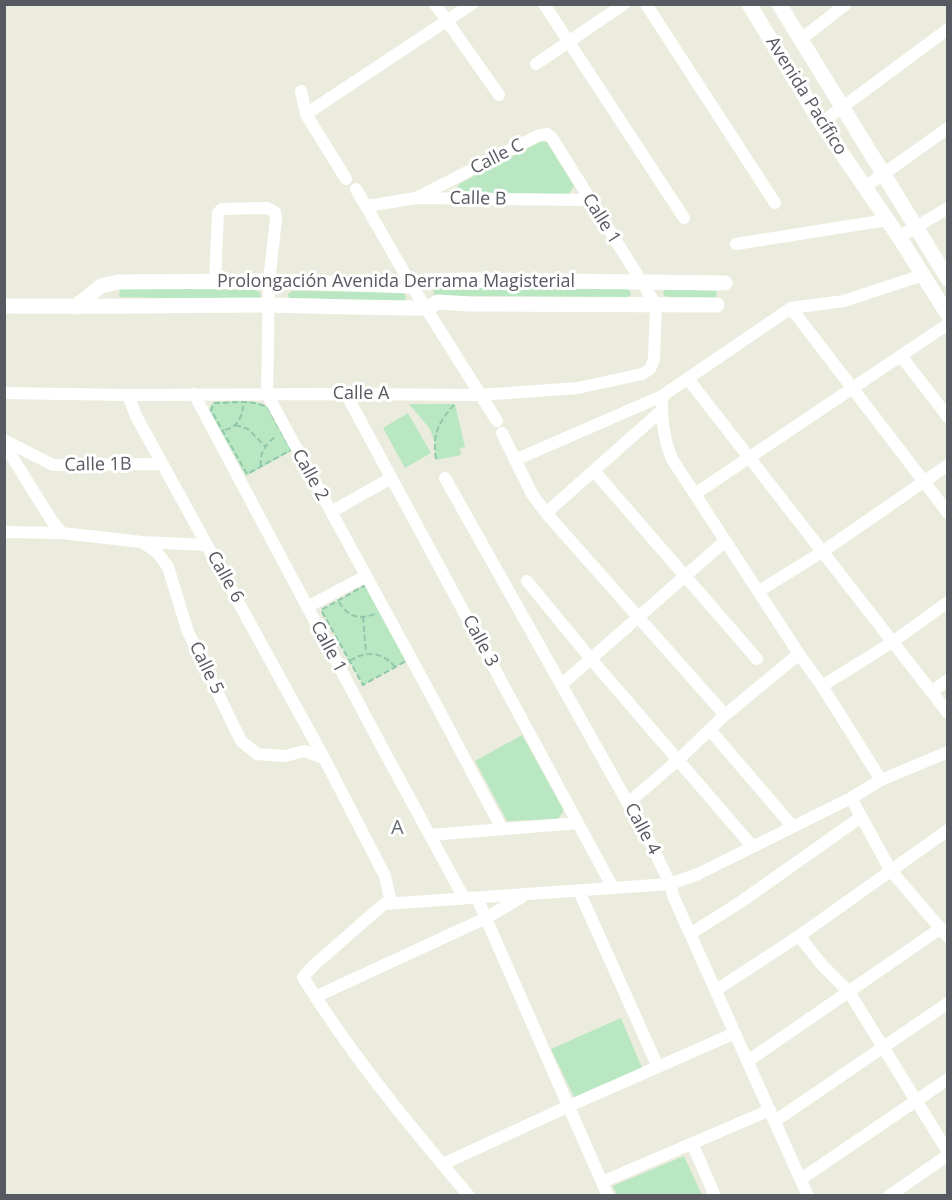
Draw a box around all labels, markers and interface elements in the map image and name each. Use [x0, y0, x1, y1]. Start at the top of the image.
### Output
street label: Avenida Pacífico [761, 33, 851, 159]
street label: Calle C [467, 135, 527, 179]
street label: Calle B [449, 188, 507, 210]
street label: Calle 1 [577, 190, 625, 248]
street label: Prolongación Avenida Derrama Magisterial [217, 271, 575, 293]
street label: Calle A [333, 383, 389, 405]
street label: Calle 2 [287, 445, 333, 505]
street label: Calle 1B [64, 454, 132, 476]
street label: Calle 6 [202, 547, 248, 607]
street label: Calle 3 [457, 611, 503, 671]
street label: Calle 1 [305, 617, 351, 677]
street label: Calle 5 [184, 638, 228, 698]
street label: Calle 4 [619, 799, 665, 859]
district label: A [391, 816, 405, 840]

